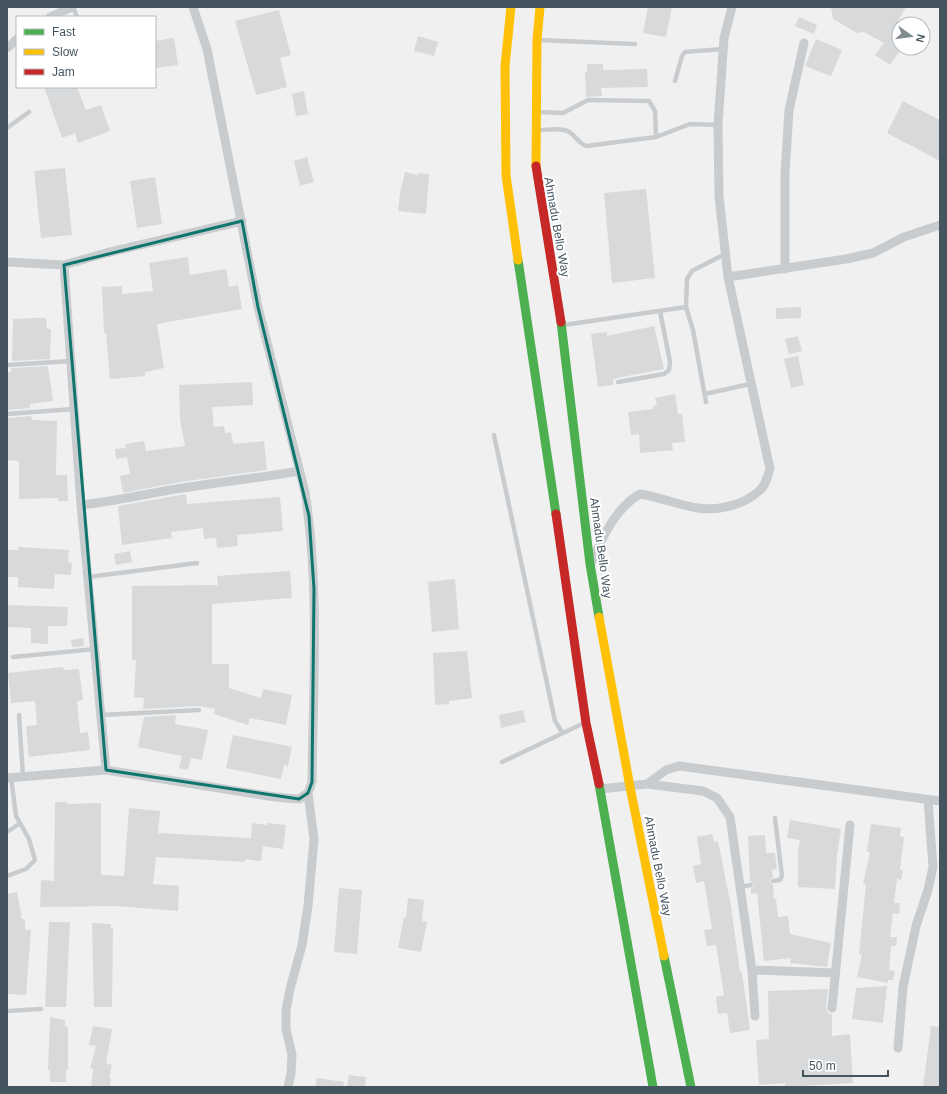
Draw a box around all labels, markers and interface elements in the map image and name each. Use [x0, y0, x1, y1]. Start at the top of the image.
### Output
legend [16, 16, 156, 88]
north arrow [891, 16, 931, 56]
text: Fast [52, 25, 76, 39]
text: N [914, 33, 927, 44]
text: Slow [52, 45, 78, 59]
text: Jam [52, 65, 75, 79]
street label: Ahmadu Bello Way [541, 176, 573, 278]
street label: Ahmadu Bello Way [587, 497, 615, 599]
street label: Ahmadu Bello Way [641, 815, 675, 917]
scale bar [803, 1052, 888, 1078]
text: 50 m [809, 1059, 836, 1073]

